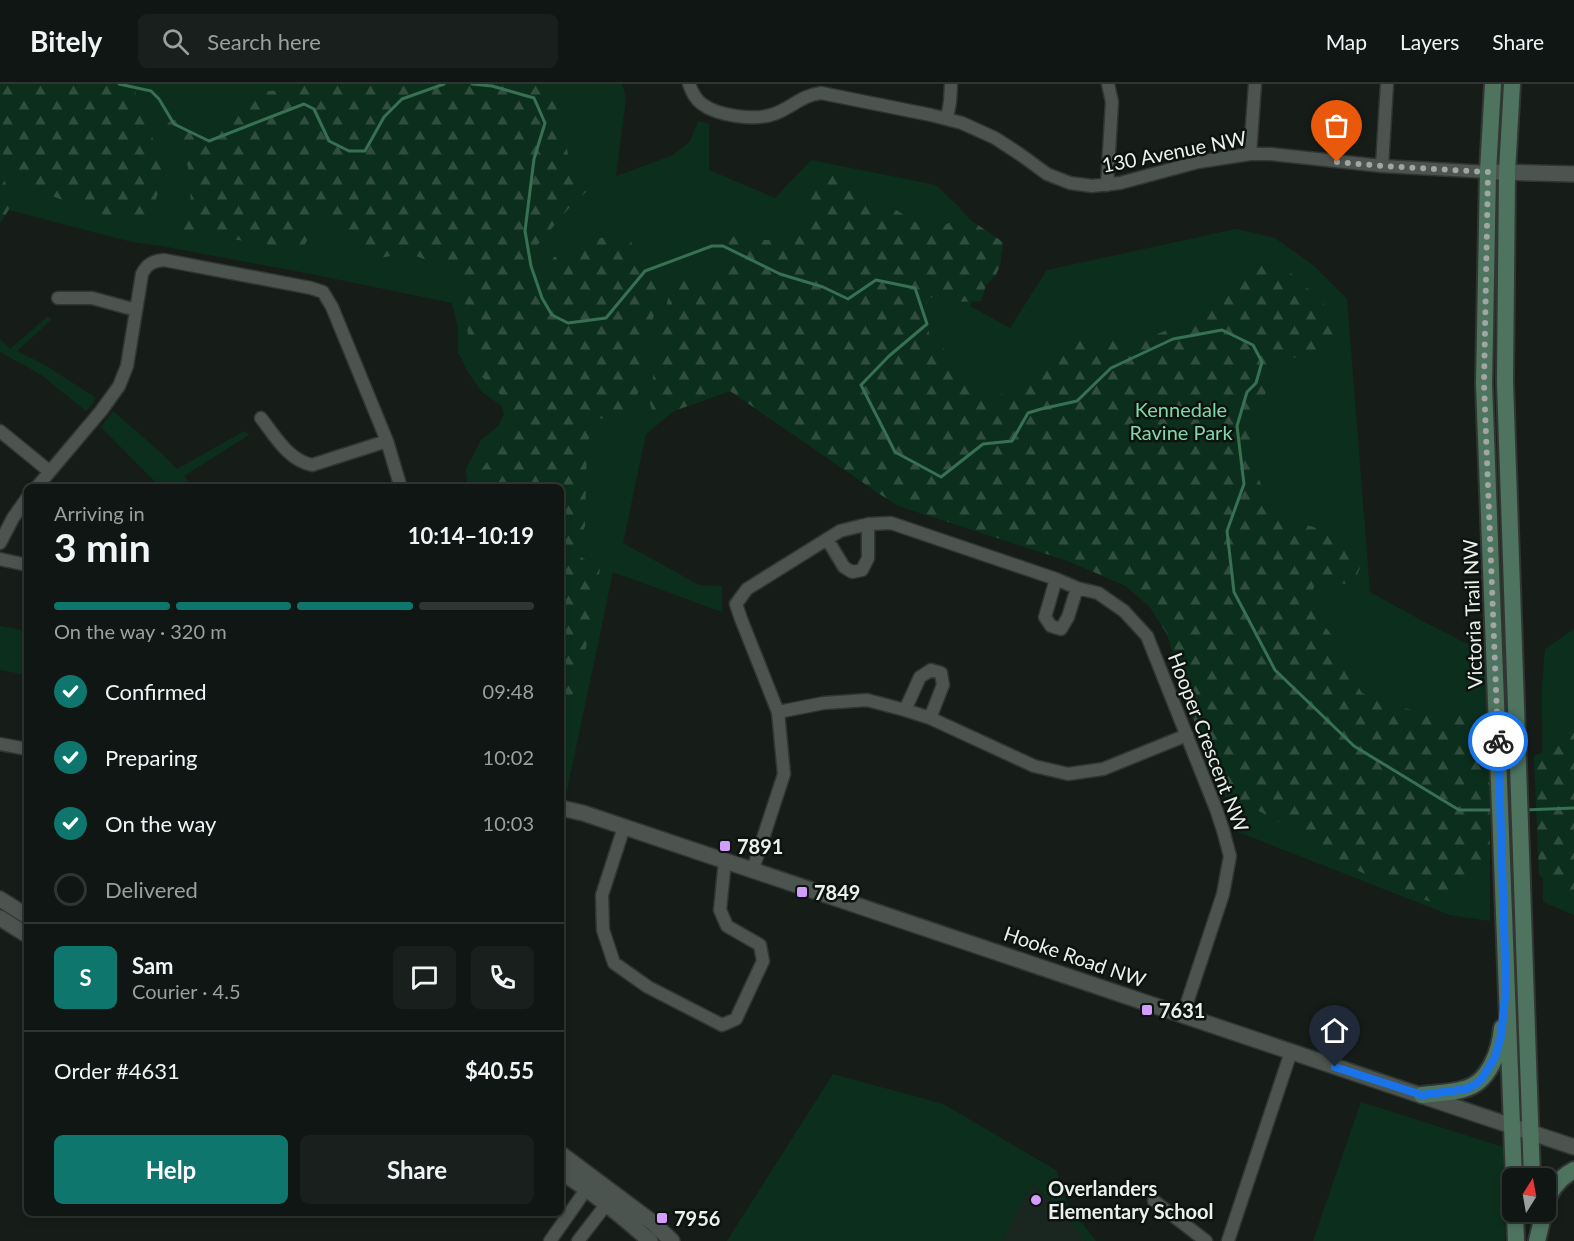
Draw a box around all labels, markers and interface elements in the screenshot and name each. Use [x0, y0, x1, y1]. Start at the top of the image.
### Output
search box [138, 14, 558, 68]
text: Bitely [30, 24, 102, 58]
icon: search [159, 25, 192, 58]
text: Search here [207, 28, 321, 55]
text: Map [1326, 29, 1367, 54]
text: Layers [1400, 29, 1459, 54]
text: Share [1492, 29, 1544, 54]
pin [1311, 100, 1362, 162]
icon: bag [1320, 109, 1353, 142]
street label: 130 Avenue NW [1100, 125, 1249, 177]
park label: Kennedale Ravine Park [1129, 397, 1233, 444]
text: Arriving in [54, 501, 145, 525]
text: 10:14–10:19 [408, 522, 534, 549]
text: 3 min [54, 524, 151, 570]
street label: Victoria Trail NW [1457, 538, 1487, 689]
text: On the way · 320 m [54, 619, 227, 643]
street label: Hooper Crescent NW [1164, 649, 1254, 835]
icon: check [54, 675, 87, 708]
text: Confirmed [105, 678, 207, 705]
text: 09:48 [483, 679, 534, 703]
courier [1468, 711, 1528, 771]
icon: bike [1482, 725, 1515, 758]
icon: check [54, 741, 87, 774]
text: Preparing [105, 744, 197, 771]
text: 10:02 [483, 745, 534, 769]
icon: check [54, 807, 87, 840]
text: On the way [105, 810, 216, 837]
text: 10:03 [483, 811, 534, 835]
place label: 7891 [737, 834, 783, 858]
marker: 7891 [718, 839, 732, 853]
text: Delivered [105, 876, 198, 903]
place label: 7849 [814, 880, 860, 904]
marker: 7849 [795, 885, 809, 899]
street label: Hooke Road NW [1001, 921, 1149, 992]
button: chat [393, 946, 456, 1009]
button: phone [471, 946, 534, 1009]
text: Sam [132, 952, 174, 979]
text: S [79, 964, 92, 991]
text: Courier · 4.5 [132, 979, 241, 1003]
place label: 7631 [1159, 998, 1205, 1022]
marker: 7631 [1140, 1003, 1154, 1017]
pin [1309, 1005, 1360, 1067]
icon: home [1318, 1014, 1351, 1047]
text: Order #4631 [54, 1057, 180, 1084]
text: $40.55 [465, 1057, 534, 1084]
button: Help [54, 1135, 288, 1204]
button: Share [300, 1135, 534, 1204]
north arrow [1502, 1168, 1556, 1222]
map controls [1502, 1168, 1556, 1222]
place label: Overlanders Elementary School [1048, 1176, 1213, 1223]
marker: Overlanders Elementary School [1029, 1193, 1043, 1207]
place label: 7956 [674, 1206, 720, 1230]
marker: 7956 [655, 1211, 669, 1225]

